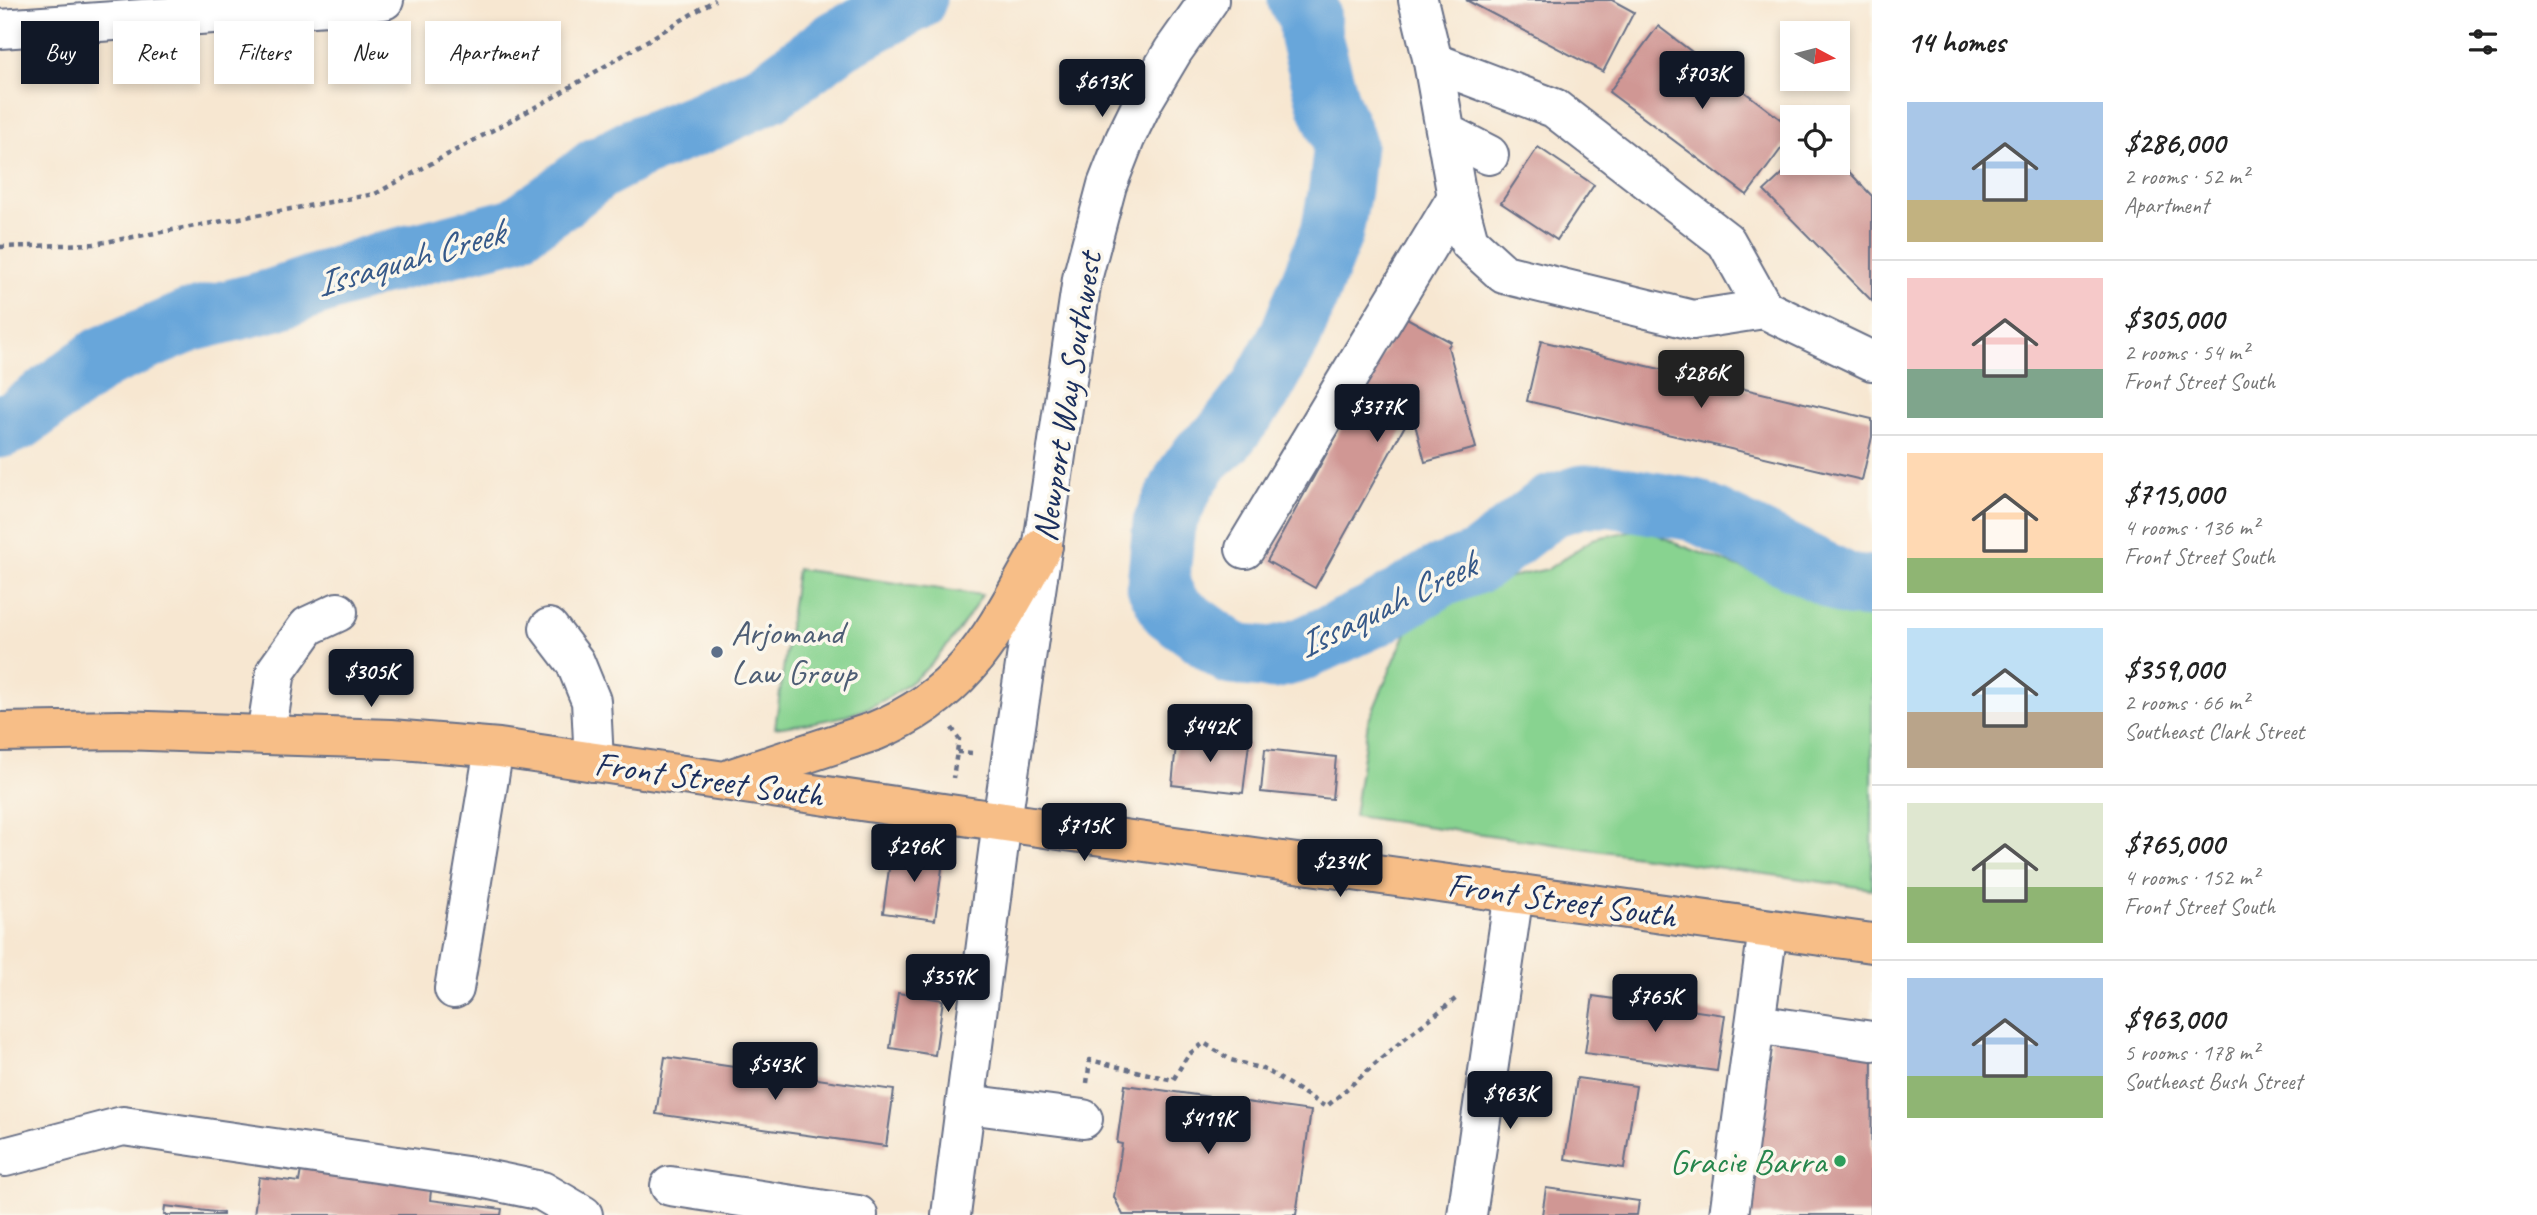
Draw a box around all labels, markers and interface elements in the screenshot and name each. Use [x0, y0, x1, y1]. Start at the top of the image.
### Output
chip: Buy [21, 21, 99, 84]
chip: Rent [113, 21, 200, 84]
chip: Filters [214, 21, 314, 84]
chip: New [328, 21, 411, 84]
chip: Apartment [425, 21, 561, 84]
north arrow [1780, 21, 1850, 91]
map controls [1780, 21, 1850, 175]
text: 14 homes [1907, 23, 2005, 61]
icon: filters [2464, 23, 2502, 61]
pin: $703K [1653, 52, 1751, 111]
text: $703K [1676, 59, 1729, 88]
pin: $613K [1053, 60, 1151, 119]
text: $613K [1075, 67, 1129, 96]
button: locate [1780, 105, 1850, 175]
text: $286,000 [2124, 124, 2225, 162]
icon: home [1963, 130, 2047, 214]
text: 2 rooms · 52 m² [2124, 162, 2248, 191]
text: Apartment [2124, 191, 2209, 220]
water label: Issaquah Creek [310, 207, 515, 307]
street label: Newport Way Southwest [1022, 246, 1113, 545]
text: $305,000 [2124, 300, 2224, 338]
icon: home [1963, 306, 2047, 390]
text: 2 rooms · 54 m² [2124, 338, 2248, 367]
pin: $286K [1652, 350, 1750, 410]
text: $286K [1674, 358, 1728, 387]
text: Front Street South [2124, 367, 2275, 396]
pin: $377K [1328, 384, 1426, 444]
text: $377K [1351, 392, 1403, 421]
text: $715,000 [2124, 475, 2224, 513]
icon: home [1963, 481, 2047, 565]
text: 4 rooms · 136 m² [2124, 513, 2259, 542]
water label: Issaquah Creek [1289, 538, 1490, 668]
text: Front Street South [2124, 542, 2275, 571]
place label: Arjomand Law Group [731, 610, 859, 695]
marker: Arjomand Law Group [709, 644, 725, 660]
pin: $305K [322, 650, 420, 709]
text: $359,000 [2124, 650, 2224, 688]
icon: home [1963, 656, 2047, 740]
text: $305K [345, 657, 397, 686]
text: 2 rooms · 66 m² [2124, 688, 2248, 717]
pin: $442K [1161, 704, 1259, 764]
text: $442K [1183, 712, 1237, 741]
text: Southeast Clark Street [2124, 717, 2304, 746]
street label: Front Street South [592, 741, 828, 818]
pin: $715K [1035, 804, 1133, 863]
text: $715K [1058, 811, 1110, 840]
pin: $296K [865, 824, 963, 884]
text: $765,000 [2124, 825, 2224, 863]
icon: home [1963, 831, 2047, 915]
text: $296K [887, 832, 941, 861]
pin: $234K [1291, 839, 1389, 899]
text: $234K [1313, 847, 1367, 876]
street label: Front Street South [1445, 862, 1681, 939]
text: 4 rooms · 152 m² [2124, 863, 2259, 892]
text: Front Street South [2124, 892, 2275, 921]
pin: $359K [899, 954, 997, 1014]
text: $359K [922, 962, 974, 991]
pin: $765K [1606, 974, 1704, 1034]
text: $765K [1628, 982, 1682, 1011]
text: $963,000 [2124, 1000, 2225, 1038]
icon: home [1963, 1006, 2047, 1090]
text: 5 rooms · 178 m² [2124, 1038, 2259, 1067]
pin: $543K [726, 1042, 824, 1102]
text: $543K [749, 1050, 801, 1079]
text: Southeast Bush Street [2124, 1067, 2302, 1096]
pin: $963K [1461, 1072, 1559, 1131]
text: $963K [1483, 1079, 1537, 1108]
pin: $419K [1159, 1096, 1257, 1156]
text: $419K [1182, 1104, 1234, 1133]
place label: Gracie Barra [1670, 1139, 1828, 1184]
marker: Gracie Barra [1832, 1153, 1848, 1169]

